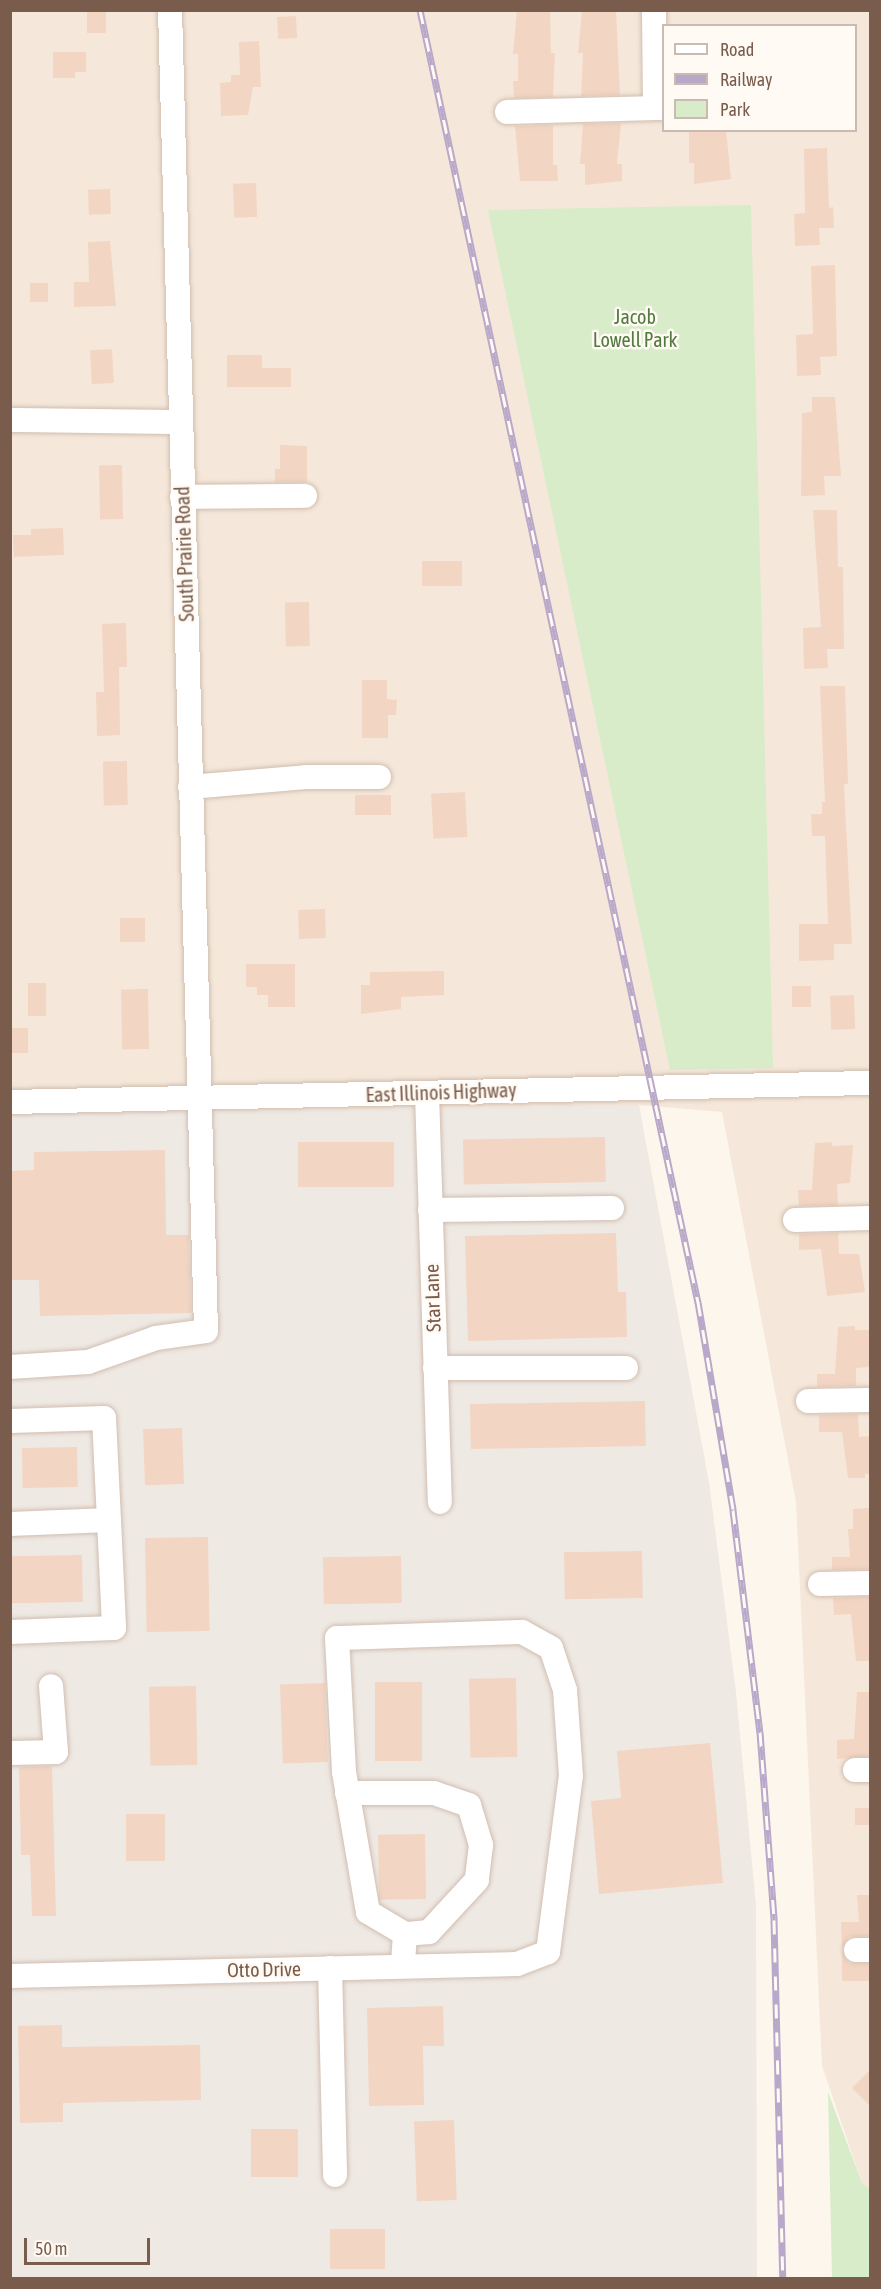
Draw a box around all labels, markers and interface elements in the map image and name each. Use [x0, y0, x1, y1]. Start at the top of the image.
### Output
legend [662, 24, 857, 132]
text: Road [720, 39, 754, 60]
text: Railway [720, 69, 772, 90]
text: Park [720, 99, 750, 120]
park label: Jacob Lowell Park [593, 304, 677, 351]
street label: South Prairie Road [170, 486, 198, 622]
street label: East Illinois Highway [365, 1077, 517, 1107]
street label: Star Lane [419, 1264, 445, 1332]
street label: Otto Drive [227, 1956, 301, 1982]
scale bar [27, 2226, 153, 2264]
text: 50 m [35, 2238, 67, 2259]

